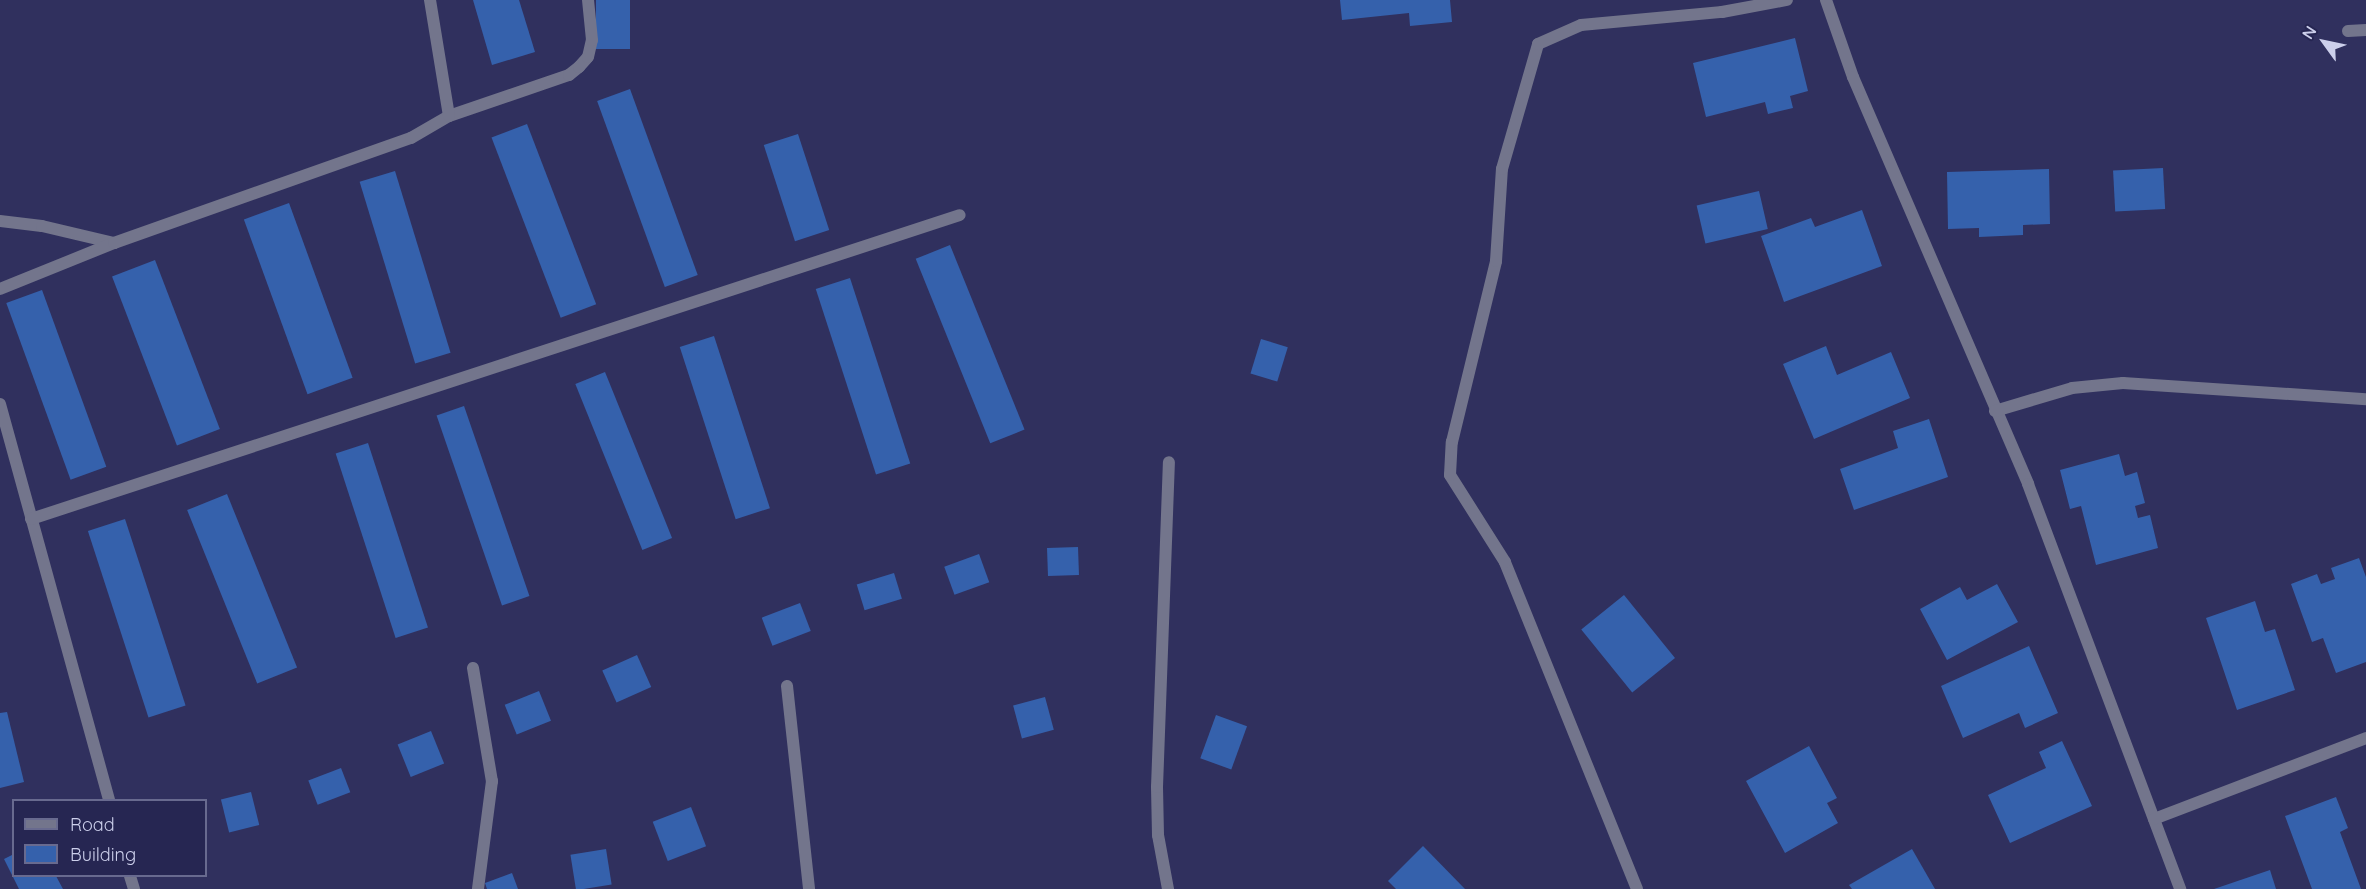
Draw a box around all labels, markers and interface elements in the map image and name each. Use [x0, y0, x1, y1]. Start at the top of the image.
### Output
north arrow [2294, 12, 2354, 72]
text: N [2297, 22, 2320, 43]
legend [12, 799, 207, 877]
text: Road [70, 813, 115, 836]
text: Building [70, 843, 136, 866]

